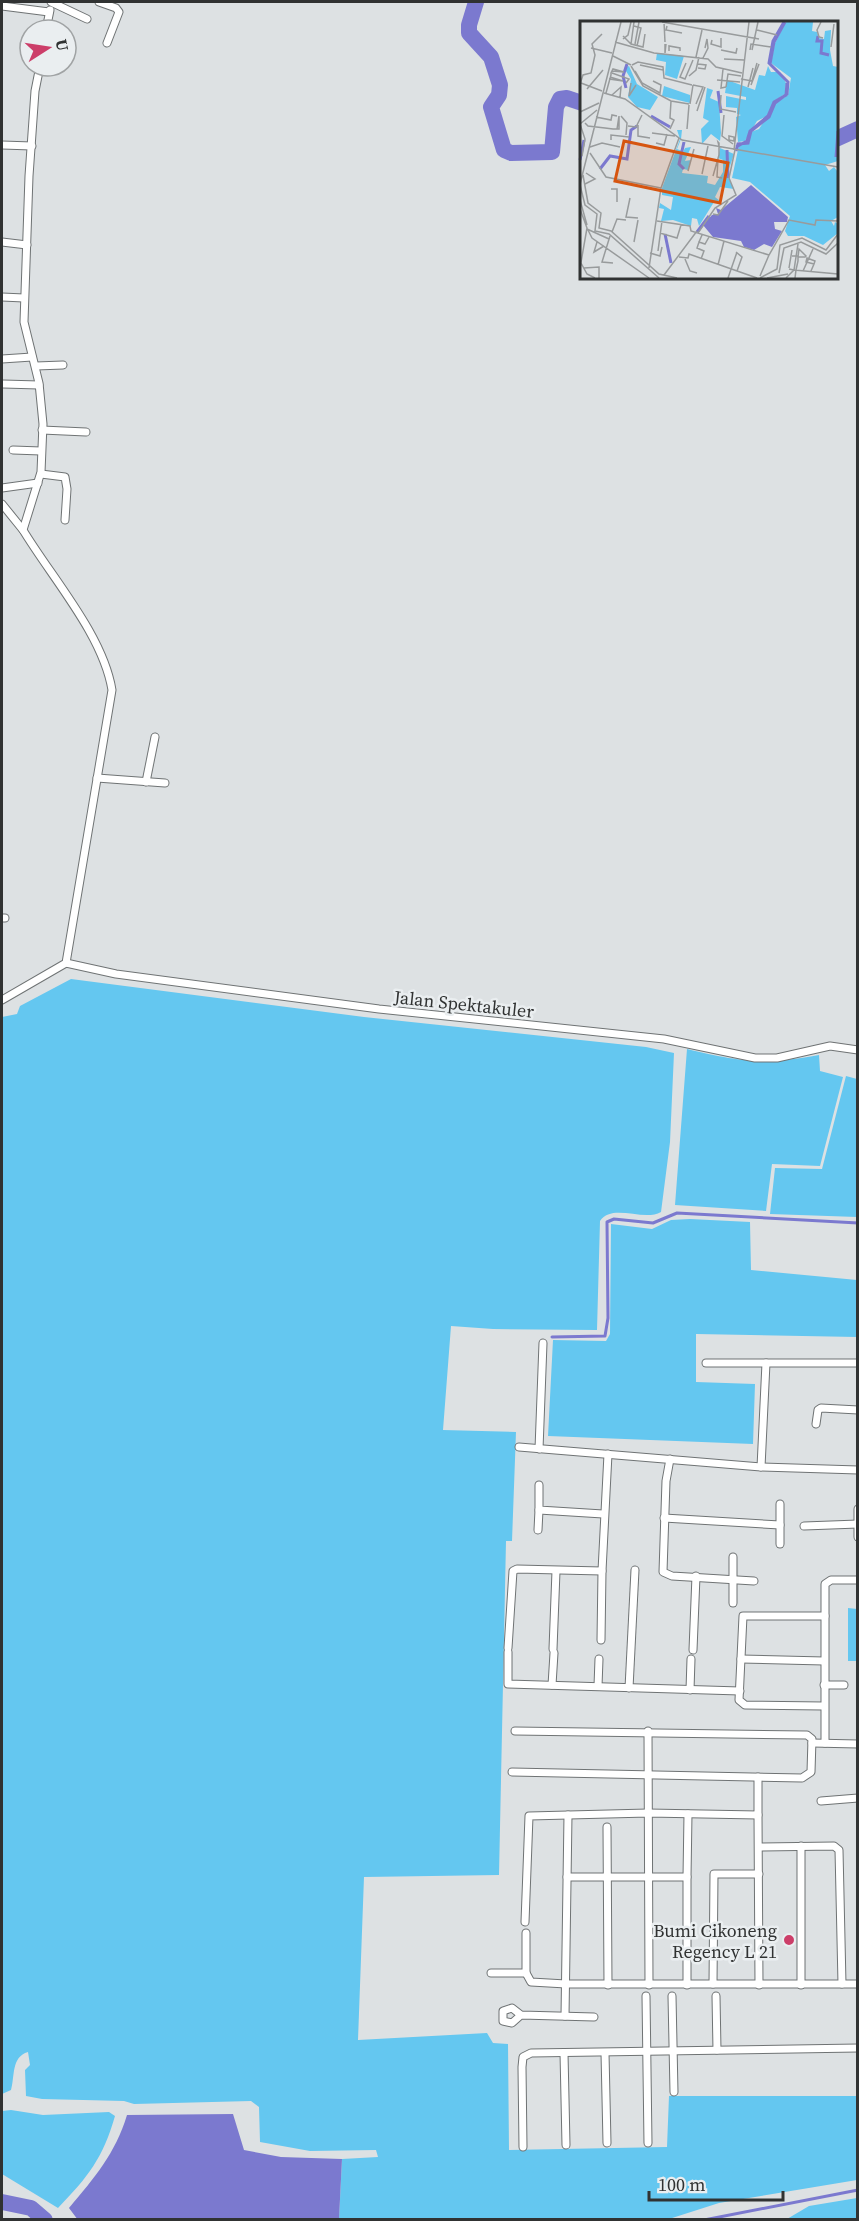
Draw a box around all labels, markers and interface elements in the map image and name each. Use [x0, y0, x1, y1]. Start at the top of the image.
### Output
north arrow [18, 18, 78, 78]
inset map [580, 21, 838, 279]
text: U [51, 37, 75, 53]
street label: Jalan Spektakuler [392, 984, 536, 1024]
place label: Bumi Cikoneng Regency L 21 [653, 1918, 777, 1964]
marker: Bumi Cikoneng Regency L 21 [782, 1933, 796, 1947]
scale bar [649, 2164, 782, 2202]
text: 100 m [658, 2172, 705, 2197]

